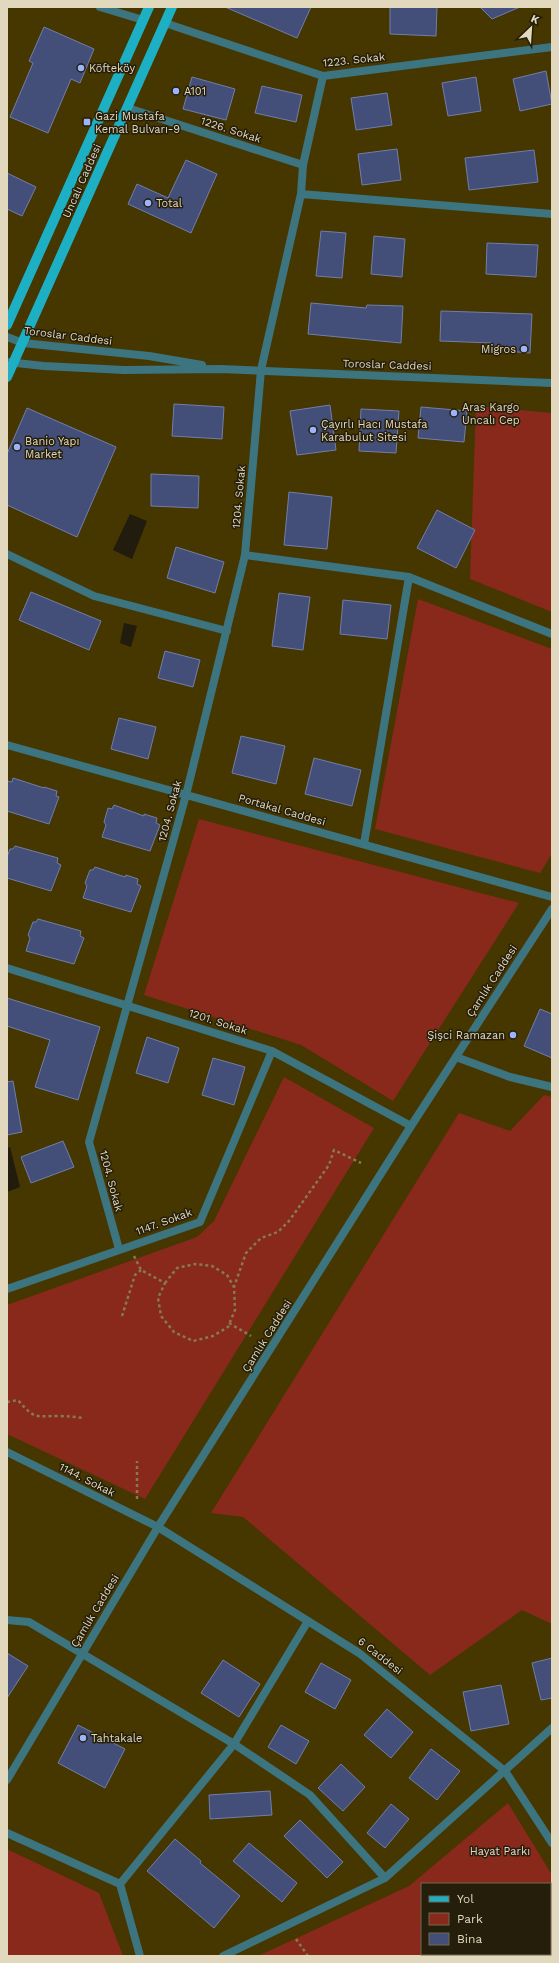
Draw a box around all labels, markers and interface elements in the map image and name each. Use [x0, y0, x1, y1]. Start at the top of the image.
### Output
north arrow [511, 8, 551, 48]
text: K [529, 12, 542, 27]
street label: 1223. Sokak [322, 50, 386, 70]
place label: Köfteköy [89, 62, 135, 75]
marker: Köfteköy [76, 63, 86, 73]
place label: A101 [184, 85, 206, 98]
marker: A101 [171, 86, 181, 96]
place label: Gazi Mustafa Kemal Bulvarı-9 [95, 110, 180, 136]
street label: 1226. Sokak [199, 114, 263, 146]
marker: Gazi Mustafa Kemal Bulvarı-9 [82, 117, 92, 127]
street label: Uncalı Caddesi [60, 142, 104, 220]
place label: Total [156, 197, 183, 210]
marker: Total [143, 198, 153, 208]
street label: Toroslar Caddesi [23, 324, 113, 348]
place label: Migros [481, 343, 516, 356]
marker: Migros [519, 344, 529, 354]
street label: Toroslar Caddesi [342, 357, 432, 373]
place label: Aras Kargo Uncalı Cep [462, 401, 520, 427]
marker: Aras Kargo Uncalı Cep [449, 408, 459, 418]
place label: Çayırlı Hacı Mustafa Karabulut Sitesi [321, 418, 428, 444]
marker: Çayırlı Hacı Mustafa Karabulut Sitesi [308, 425, 318, 435]
place label: Banio Yapı Market [25, 435, 79, 461]
marker: Banio Yapı Market [12, 442, 22, 452]
street label: 1204. Sokak [230, 465, 248, 529]
street label: 1204. Sokak [156, 779, 184, 843]
street label: Portakal Caddesi [237, 791, 327, 829]
street label: Çamlık Caddesi [464, 943, 520, 1019]
street label: 1201. Sokak [187, 1006, 249, 1038]
place label: Şişci Ramazan [427, 1029, 505, 1042]
marker: Şişci Ramazan [508, 1030, 518, 1040]
street label: 1204. Sokak [97, 1149, 125, 1213]
street label: 1147. Sokak [134, 1206, 194, 1238]
street label: Çamlık Caddesi [240, 1297, 295, 1375]
street label: 1144. Sokak [57, 1460, 117, 1500]
street label: Çamlık Caddesi [68, 1572, 122, 1650]
street label: 6 Caddesi [355, 1635, 405, 1678]
place label: Tahtakale [91, 1732, 142, 1745]
marker: Tahtakale [78, 1733, 88, 1743]
park label: Hayat Parkı [470, 1845, 530, 1858]
legend [421, 1883, 551, 1955]
text: Yol [457, 1892, 474, 1906]
text: Park [457, 1912, 483, 1926]
text: Bina [457, 1932, 482, 1946]

